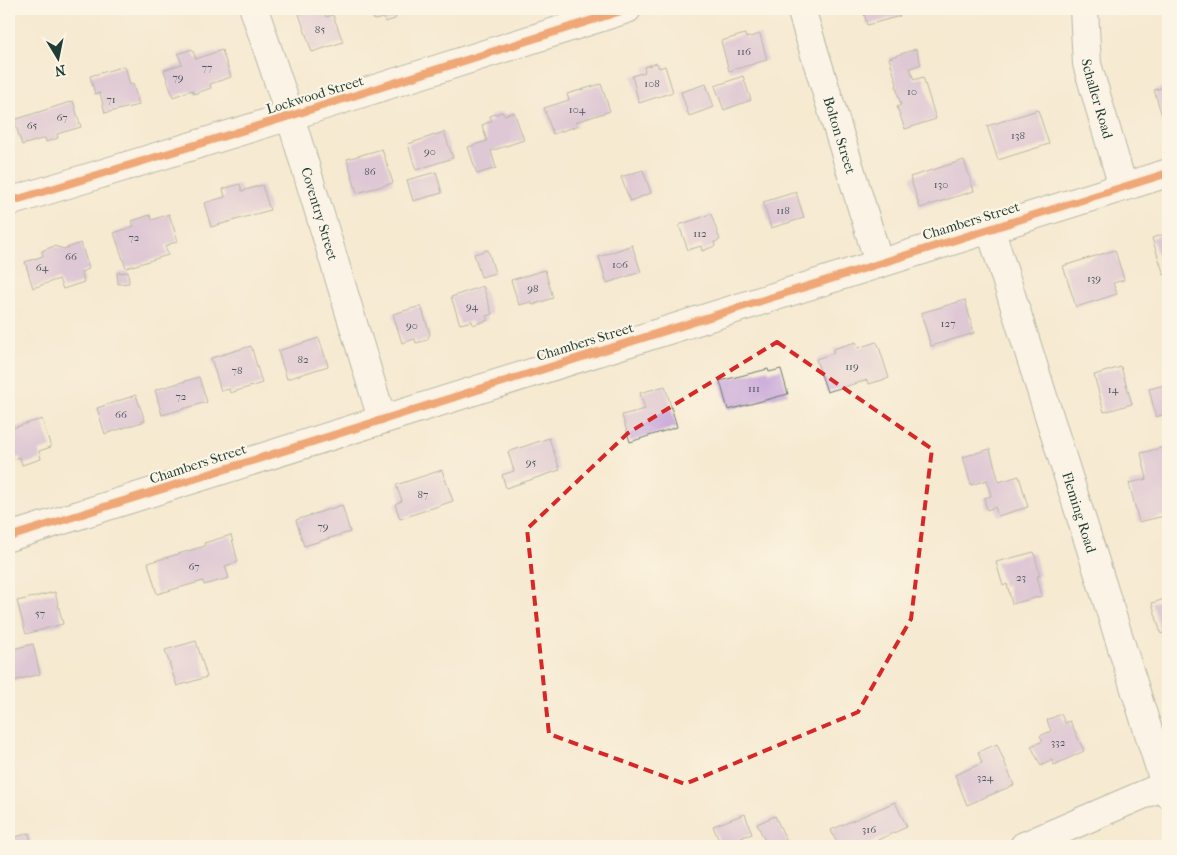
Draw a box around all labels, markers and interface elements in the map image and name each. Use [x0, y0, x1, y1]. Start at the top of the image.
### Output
house number: 85 [315, 23, 325, 36]
north arrow [32, 32, 82, 82]
house number: 116 [737, 45, 751, 58]
street label: Schaller Road [1078, 58, 1117, 141]
text: N [53, 61, 67, 80]
house number: 77 [202, 61, 212, 74]
house number: 79 [172, 71, 184, 84]
street label: Lockwood Street [264, 72, 366, 118]
house number: 108 [644, 77, 660, 90]
house number: 10 [907, 85, 917, 98]
house number: 71 [106, 93, 116, 106]
street label: Bolton Street [820, 94, 860, 176]
house number: 104 [569, 103, 586, 116]
house number: 67 [56, 111, 68, 124]
house number: 65 [27, 119, 38, 132]
house number: 138 [1011, 129, 1025, 142]
house number: 90 [424, 145, 436, 158]
street label: Coventry Street [298, 165, 342, 262]
house number: 86 [364, 165, 376, 178]
house number: 130 [934, 178, 948, 191]
street label: Chambers Street [920, 198, 1022, 244]
house number: 118 [776, 204, 790, 217]
house number: 112 [693, 227, 707, 240]
house number: 72 [129, 231, 140, 244]
house number: 66 [65, 250, 77, 263]
house number: 106 [612, 258, 628, 271]
house number: 64 [36, 261, 49, 274]
house number: 139 [1087, 272, 1101, 285]
house number: 98 [527, 282, 539, 295]
house number: 94 [466, 300, 479, 313]
house number: 127 [941, 317, 955, 330]
house number: 90 [406, 319, 418, 332]
street label: Chambers Street [534, 319, 636, 365]
house number: 82 [297, 353, 309, 366]
house number: 119 [845, 360, 859, 373]
house number: 78 [232, 364, 242, 377]
house number: 111 [748, 382, 760, 395]
house number: 14 [1108, 383, 1119, 396]
house number: 72 [176, 390, 187, 403]
house number: 66 [115, 408, 127, 421]
street label: Chambers Street [147, 440, 249, 488]
house number: 95 [526, 456, 537, 469]
street label: Fleming Road [1059, 470, 1100, 555]
house number: 87 [418, 488, 428, 501]
house number: 79 [317, 520, 329, 533]
house number: 67 [188, 560, 200, 573]
house number: 23 [1016, 571, 1026, 584]
house number: 57 [35, 607, 45, 620]
house number: 332 [1051, 736, 1066, 749]
house number: 324 [977, 771, 994, 784]
house number: 316 [862, 823, 876, 836]

